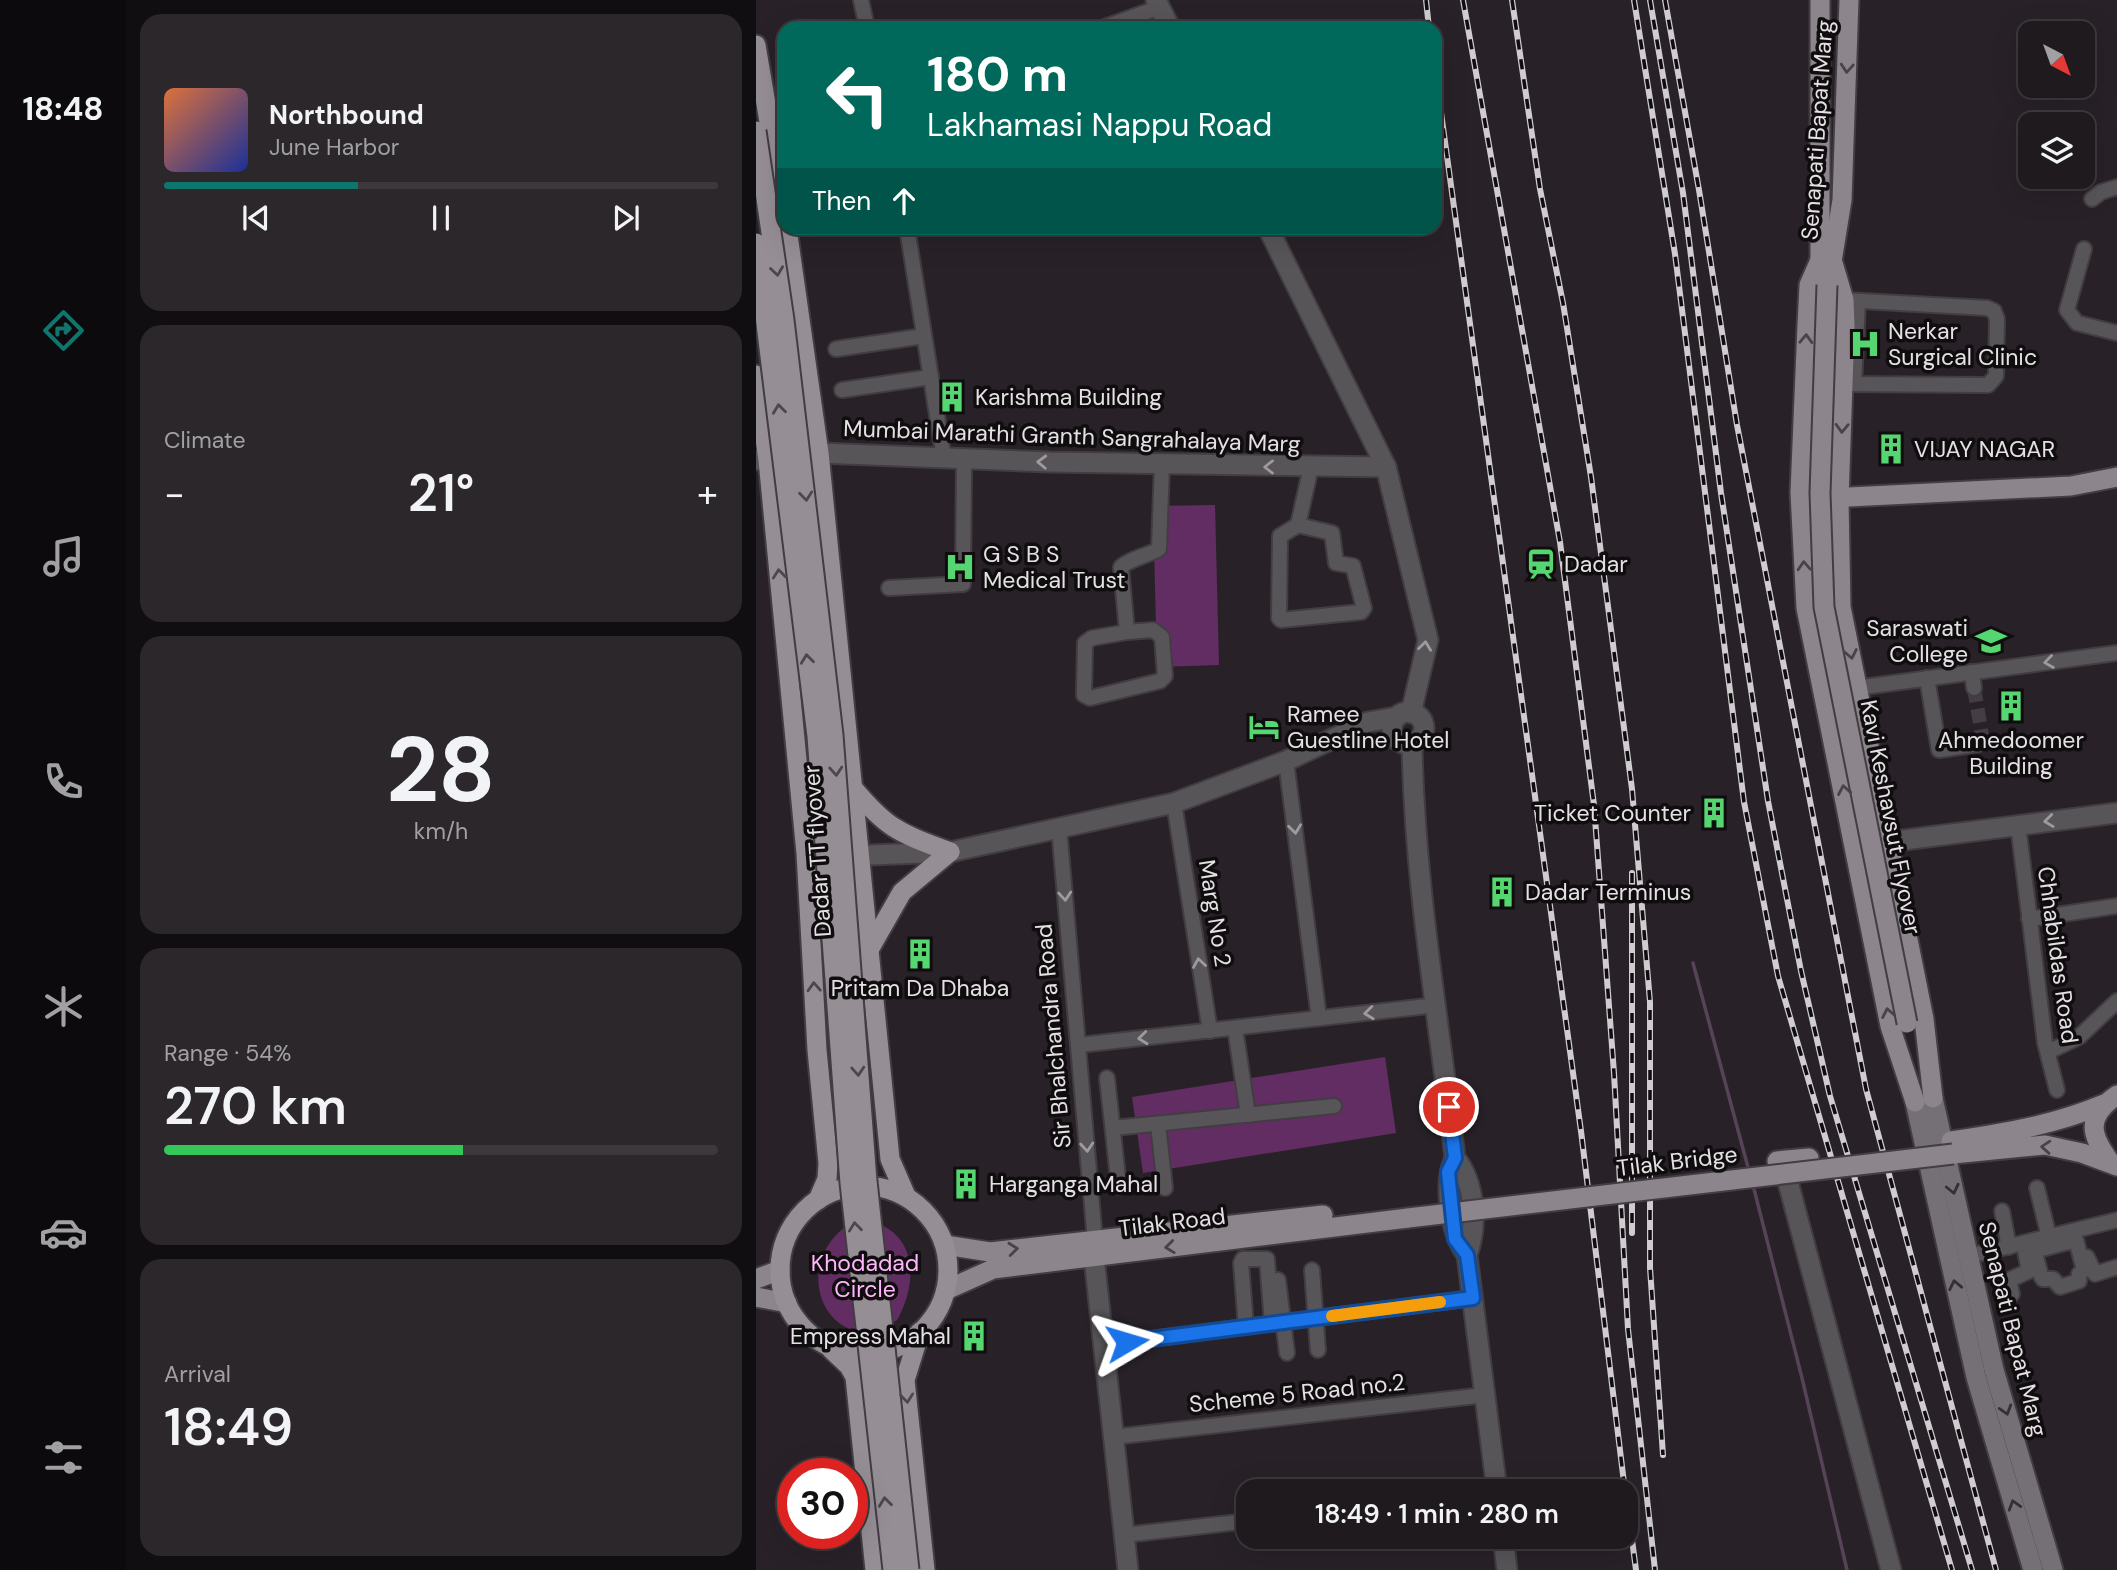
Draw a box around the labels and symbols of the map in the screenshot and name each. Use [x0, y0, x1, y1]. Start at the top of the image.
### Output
street label: Senapati Bapat Marg [1794, 19, 1840, 241]
north arrow [2018, 21, 2095, 98]
one-way arrow [1840, 63, 1855, 74]
one-way arrow [769, 265, 784, 277]
place label: Nerkar Surgical Clinic [1888, 316, 2037, 372]
hospital icon: Nerkar Surgical Clinic [1848, 327, 1882, 361]
one-way arrow [1799, 333, 1814, 344]
building icon: Karishma Building [935, 380, 969, 414]
place label: Karishma Building [975, 382, 1162, 412]
one-way arrow [771, 403, 786, 414]
street label: Mumbai Marathi Granth Sangrahalaya Marg [843, 413, 1301, 459]
one-way arrow [1834, 423, 1849, 434]
building icon: VIJAY NAGAR [1874, 432, 1908, 466]
place label: VIJAY NAGAR [1914, 434, 2055, 464]
one-way arrow [1036, 454, 1047, 470]
one-way arrow [1263, 459, 1274, 474]
one-way arrow [798, 491, 813, 502]
place label: G S B S Medical Trust [983, 539, 1126, 595]
station icon: Dadar [1524, 547, 1558, 581]
place label: Dadar [1564, 549, 1628, 579]
hospital icon: G S B S Medical Trust [943, 550, 977, 584]
one-way arrow [1797, 560, 1812, 571]
one-way arrow [772, 568, 787, 579]
place label: Saraswati College [1866, 613, 1968, 669]
school or university icon: Saraswati College [1974, 624, 2008, 658]
one-way arrow [1417, 640, 1432, 651]
one-way arrow [1842, 648, 1857, 660]
one-way arrow [800, 653, 815, 665]
one-way arrow [2044, 654, 2055, 669]
building icon: Ahmedoomer Building [1994, 689, 2028, 723]
street label: Kavi Keshavsut Flyover [1854, 697, 1928, 937]
place label: Ramee Guestline Hotel [1287, 699, 1450, 755]
hotel icon: Ramee Guestline Hotel [1247, 710, 1281, 744]
place label: Ahmedoomer Building [1938, 725, 2084, 781]
street label: Dadar TT flyover [796, 764, 838, 938]
one-way arrow [828, 766, 843, 777]
one-way arrow [1837, 784, 1852, 796]
building icon: Ticket Counter [1697, 796, 1731, 830]
place label: Ticket Counter [1534, 798, 1691, 828]
one-way arrow [2043, 814, 2055, 829]
one-way arrow [1288, 823, 1303, 834]
street label: Marg No 2 [1192, 857, 1238, 969]
street label: Chhabildas Road [2031, 864, 2085, 1046]
building icon: Dadar Terminus [1485, 875, 1519, 909]
place label: Dadar Terminus [1525, 877, 1691, 907]
one-way arrow [1057, 891, 1072, 902]
street label: Sir Bhalchandra Road [1028, 922, 1078, 1150]
building icon: Pritam Da Dhaba [903, 937, 937, 971]
one-way arrow [1192, 957, 1207, 969]
place label: Pritam Da Dhaba [831, 973, 1009, 1003]
one-way arrow [807, 981, 822, 992]
one-way arrow [1363, 1005, 1375, 1020]
one-way arrow [1881, 1007, 1896, 1019]
one-way arrow [1137, 1030, 1148, 1045]
one-way arrow [850, 1066, 865, 1077]
pin [1419, 1077, 1479, 1137]
street label: Tilak Bridge [1615, 1139, 1739, 1183]
one-way arrow [2040, 1140, 2051, 1155]
one-way arrow [1079, 1142, 1094, 1153]
building icon: Harganga Mahal [949, 1167, 983, 1201]
place label: Harganga Mahal [989, 1169, 1158, 1199]
one-way arrow [1945, 1183, 1960, 1195]
street label: Tilak Road [1117, 1201, 1227, 1243]
street label: Senapati Bapat Marg [1972, 1218, 2054, 1440]
one-way arrow [848, 1222, 863, 1233]
one-way arrow [1164, 1240, 1176, 1255]
one-way arrow [1008, 1242, 1019, 1257]
park label: Khodadad Circle [811, 1248, 919, 1304]
one-way arrow [1949, 1279, 1964, 1291]
position arrow [1090, 1305, 1164, 1379]
building icon: Empress Mahal [957, 1319, 991, 1353]
place label: Empress Mahal [790, 1321, 951, 1351]
street label: Scheme 5 Road no.2 [1188, 1367, 1406, 1419]
one-way arrow [899, 1392, 914, 1403]
one-way arrow [1997, 1404, 2012, 1416]
speed limit sign: 30 [777, 1458, 868, 1549]
one-way arrow [878, 1496, 893, 1507]
one-way arrow [2007, 1499, 2022, 1511]

